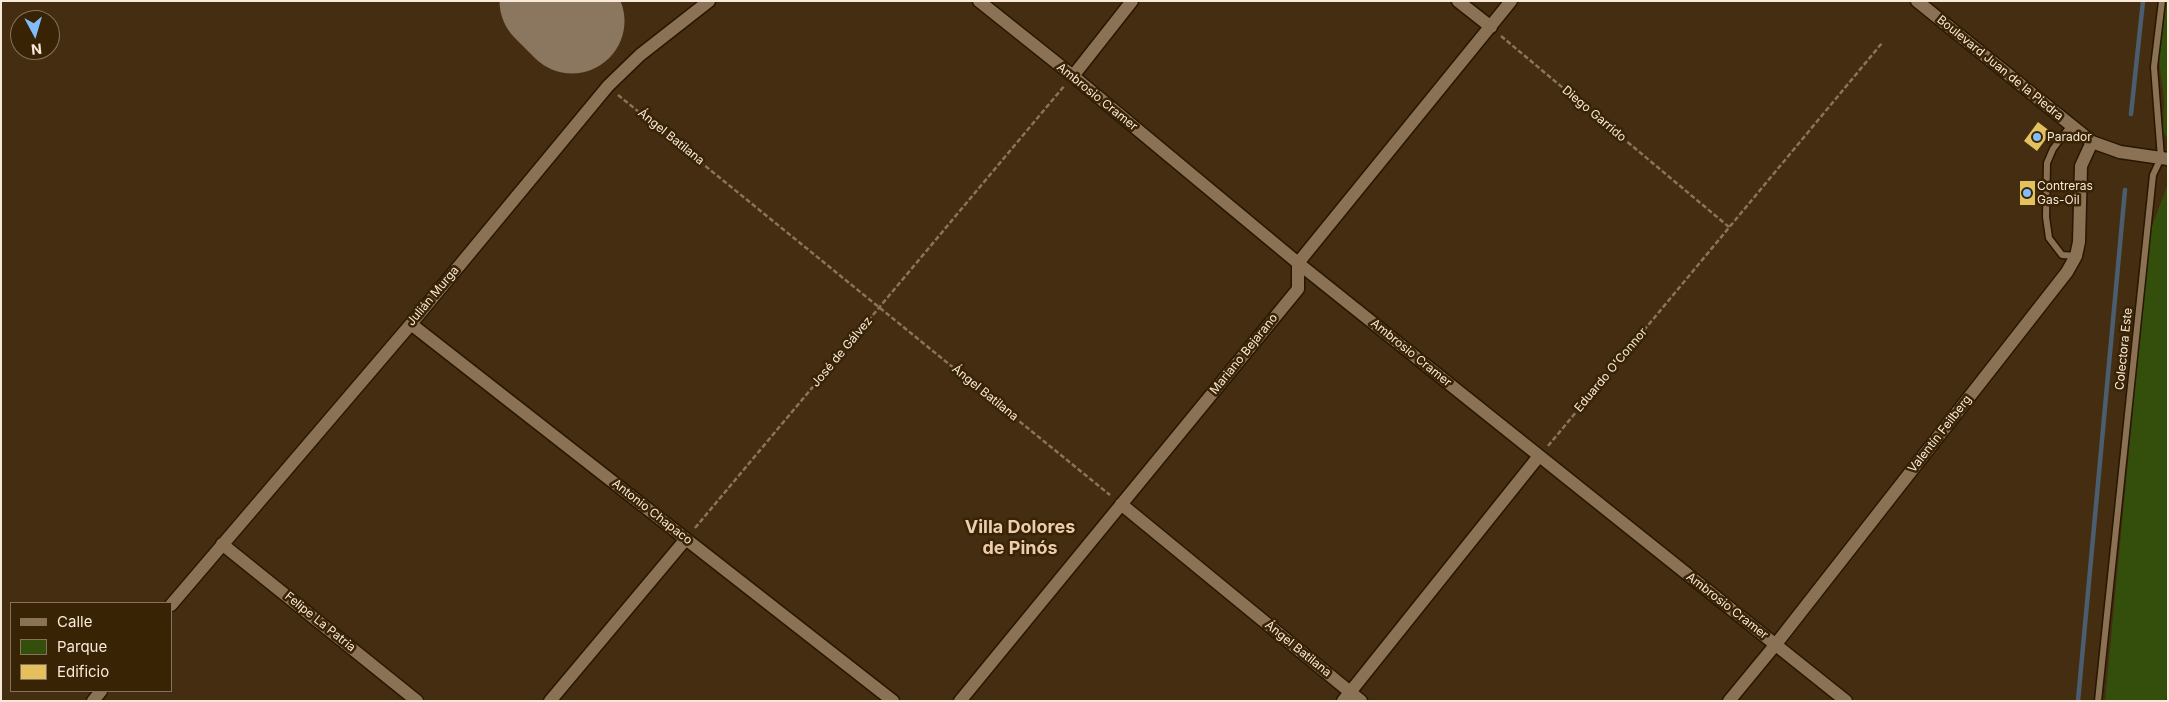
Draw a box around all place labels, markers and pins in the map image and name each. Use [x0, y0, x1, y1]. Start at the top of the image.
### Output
place label: Parador [2047, 130, 2092, 144]
marker: Parador [2031, 131, 2043, 143]
place label: Contreras Gas-Oil [2037, 179, 2093, 207]
marker: Contreras Gas-Oil [2021, 187, 2033, 199]

